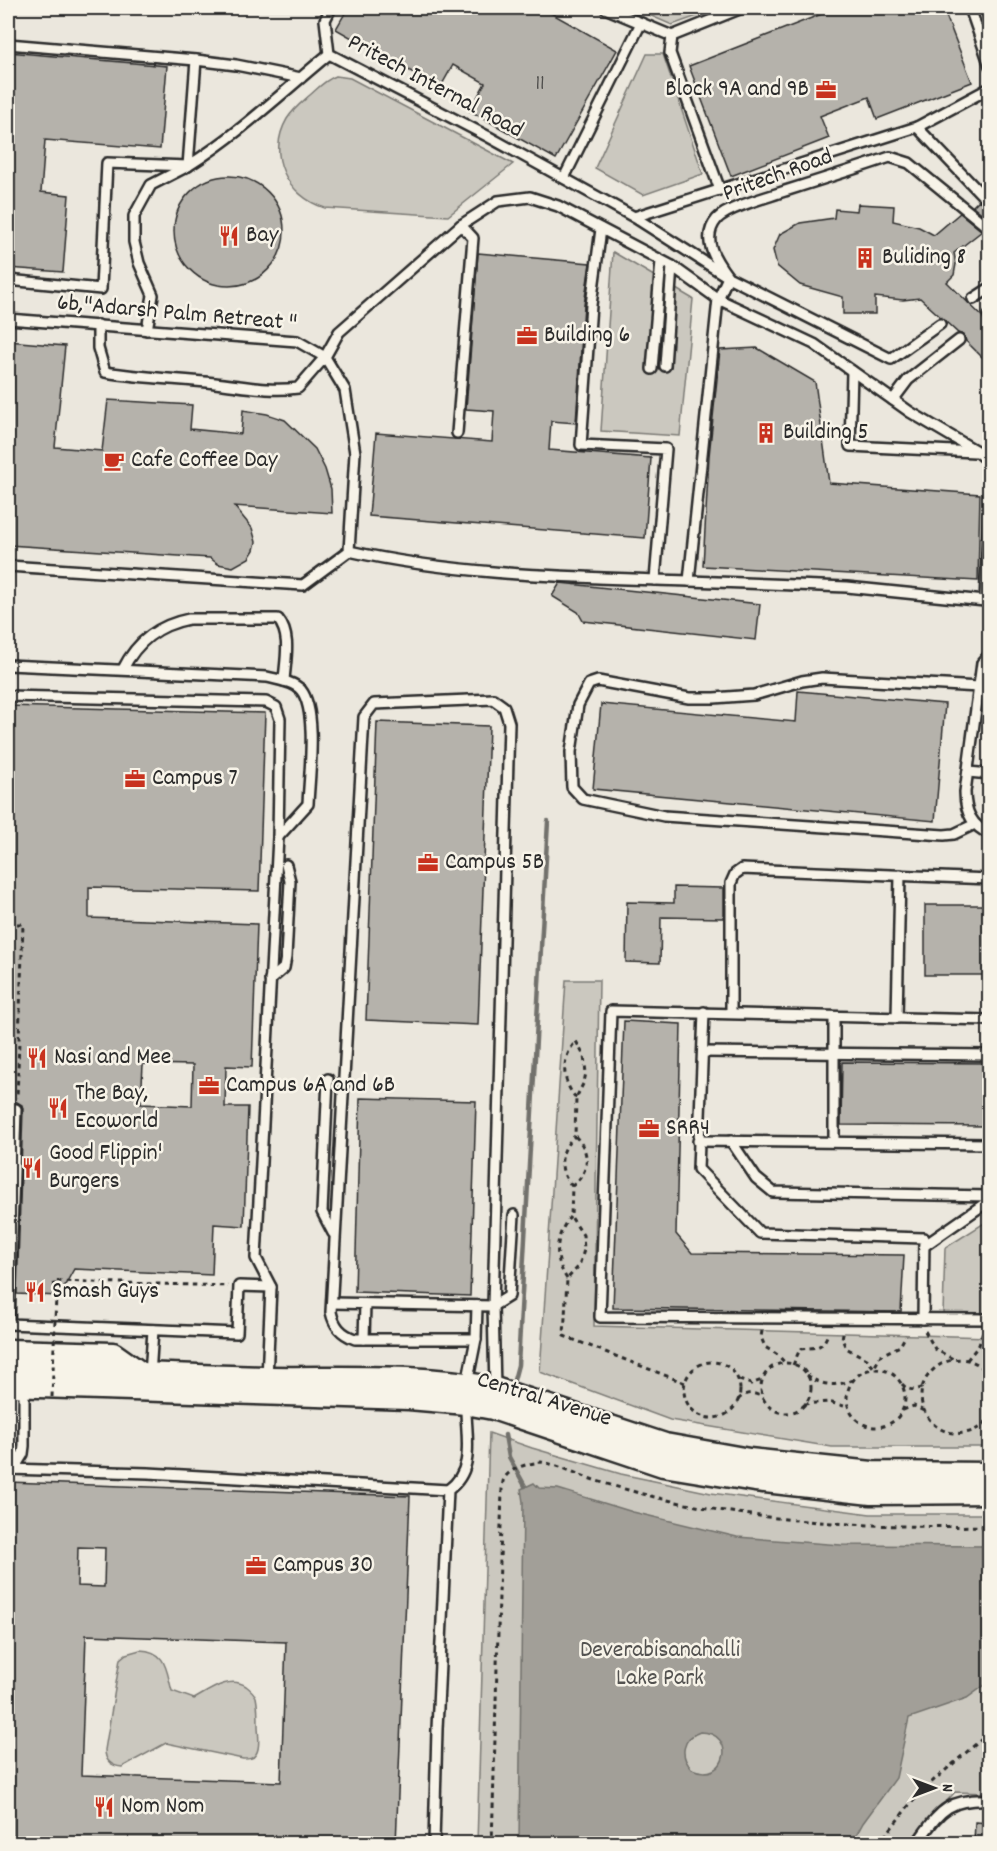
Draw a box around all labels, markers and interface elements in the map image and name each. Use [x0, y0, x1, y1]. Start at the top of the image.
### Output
street label: Pritech Internal Road [341, 26, 529, 148]
house number: 11 [535, 70, 545, 100]
place label: Block 9A and 9B [665, 73, 809, 107]
office icon: Block 9A and 9B [814, 78, 838, 102]
street label: Pritech Road [718, 140, 838, 212]
place label: Bay [246, 219, 280, 253]
restaurant icon: Bay [217, 224, 241, 248]
place label: Buliding 8 [882, 241, 966, 275]
building icon: Buliding 8 [853, 246, 877, 270]
street label: 6b,"Adarsh Palm Retreat " [56, 287, 298, 341]
place label: Building 6 [544, 319, 630, 353]
office icon: Building 6 [515, 324, 539, 348]
place label: Building 5 [783, 416, 869, 450]
building icon: Building 5 [754, 421, 778, 445]
place label: Cafe Coffee Day [131, 444, 279, 478]
cafe icon: Cafe Coffee Day [102, 449, 126, 473]
place label: Campus 7 [152, 762, 238, 796]
office icon: Campus 7 [123, 767, 147, 791]
place label: Campus 5B [445, 846, 544, 880]
office icon: Campus 5B [416, 851, 440, 875]
place label: Nasi and Mee [54, 1041, 171, 1075]
restaurant icon: Nasi and Mee [25, 1046, 49, 1070]
place label: Campus 6A and 6B [226, 1069, 395, 1103]
office icon: Campus 6A and 6B [197, 1074, 221, 1098]
place label: The Bay, Ecoworld [75, 1077, 158, 1139]
restaurant icon: The Bay, Ecoworld [46, 1096, 70, 1120]
place label: SRR4 [666, 1112, 710, 1146]
office icon: SRR4 [637, 1117, 661, 1141]
place label: Good Flippin' Burgers [49, 1137, 162, 1199]
restaurant icon: Good Flippin' Burgers [20, 1156, 44, 1180]
place label: Smash Guys [52, 1275, 159, 1309]
restaurant icon: Smash Guys [23, 1280, 47, 1304]
street label: Central Avenue [472, 1363, 616, 1437]
place label: Campus 30 [273, 1549, 373, 1583]
office icon: Campus 30 [244, 1554, 268, 1578]
park label: Deverabisanahalli Lake Park [580, 1634, 740, 1696]
north arrow [904, 1758, 964, 1818]
text: N [935, 1784, 958, 1792]
place label: Nom Nom [121, 1790, 205, 1824]
restaurant icon: Nom Nom [92, 1795, 116, 1819]

